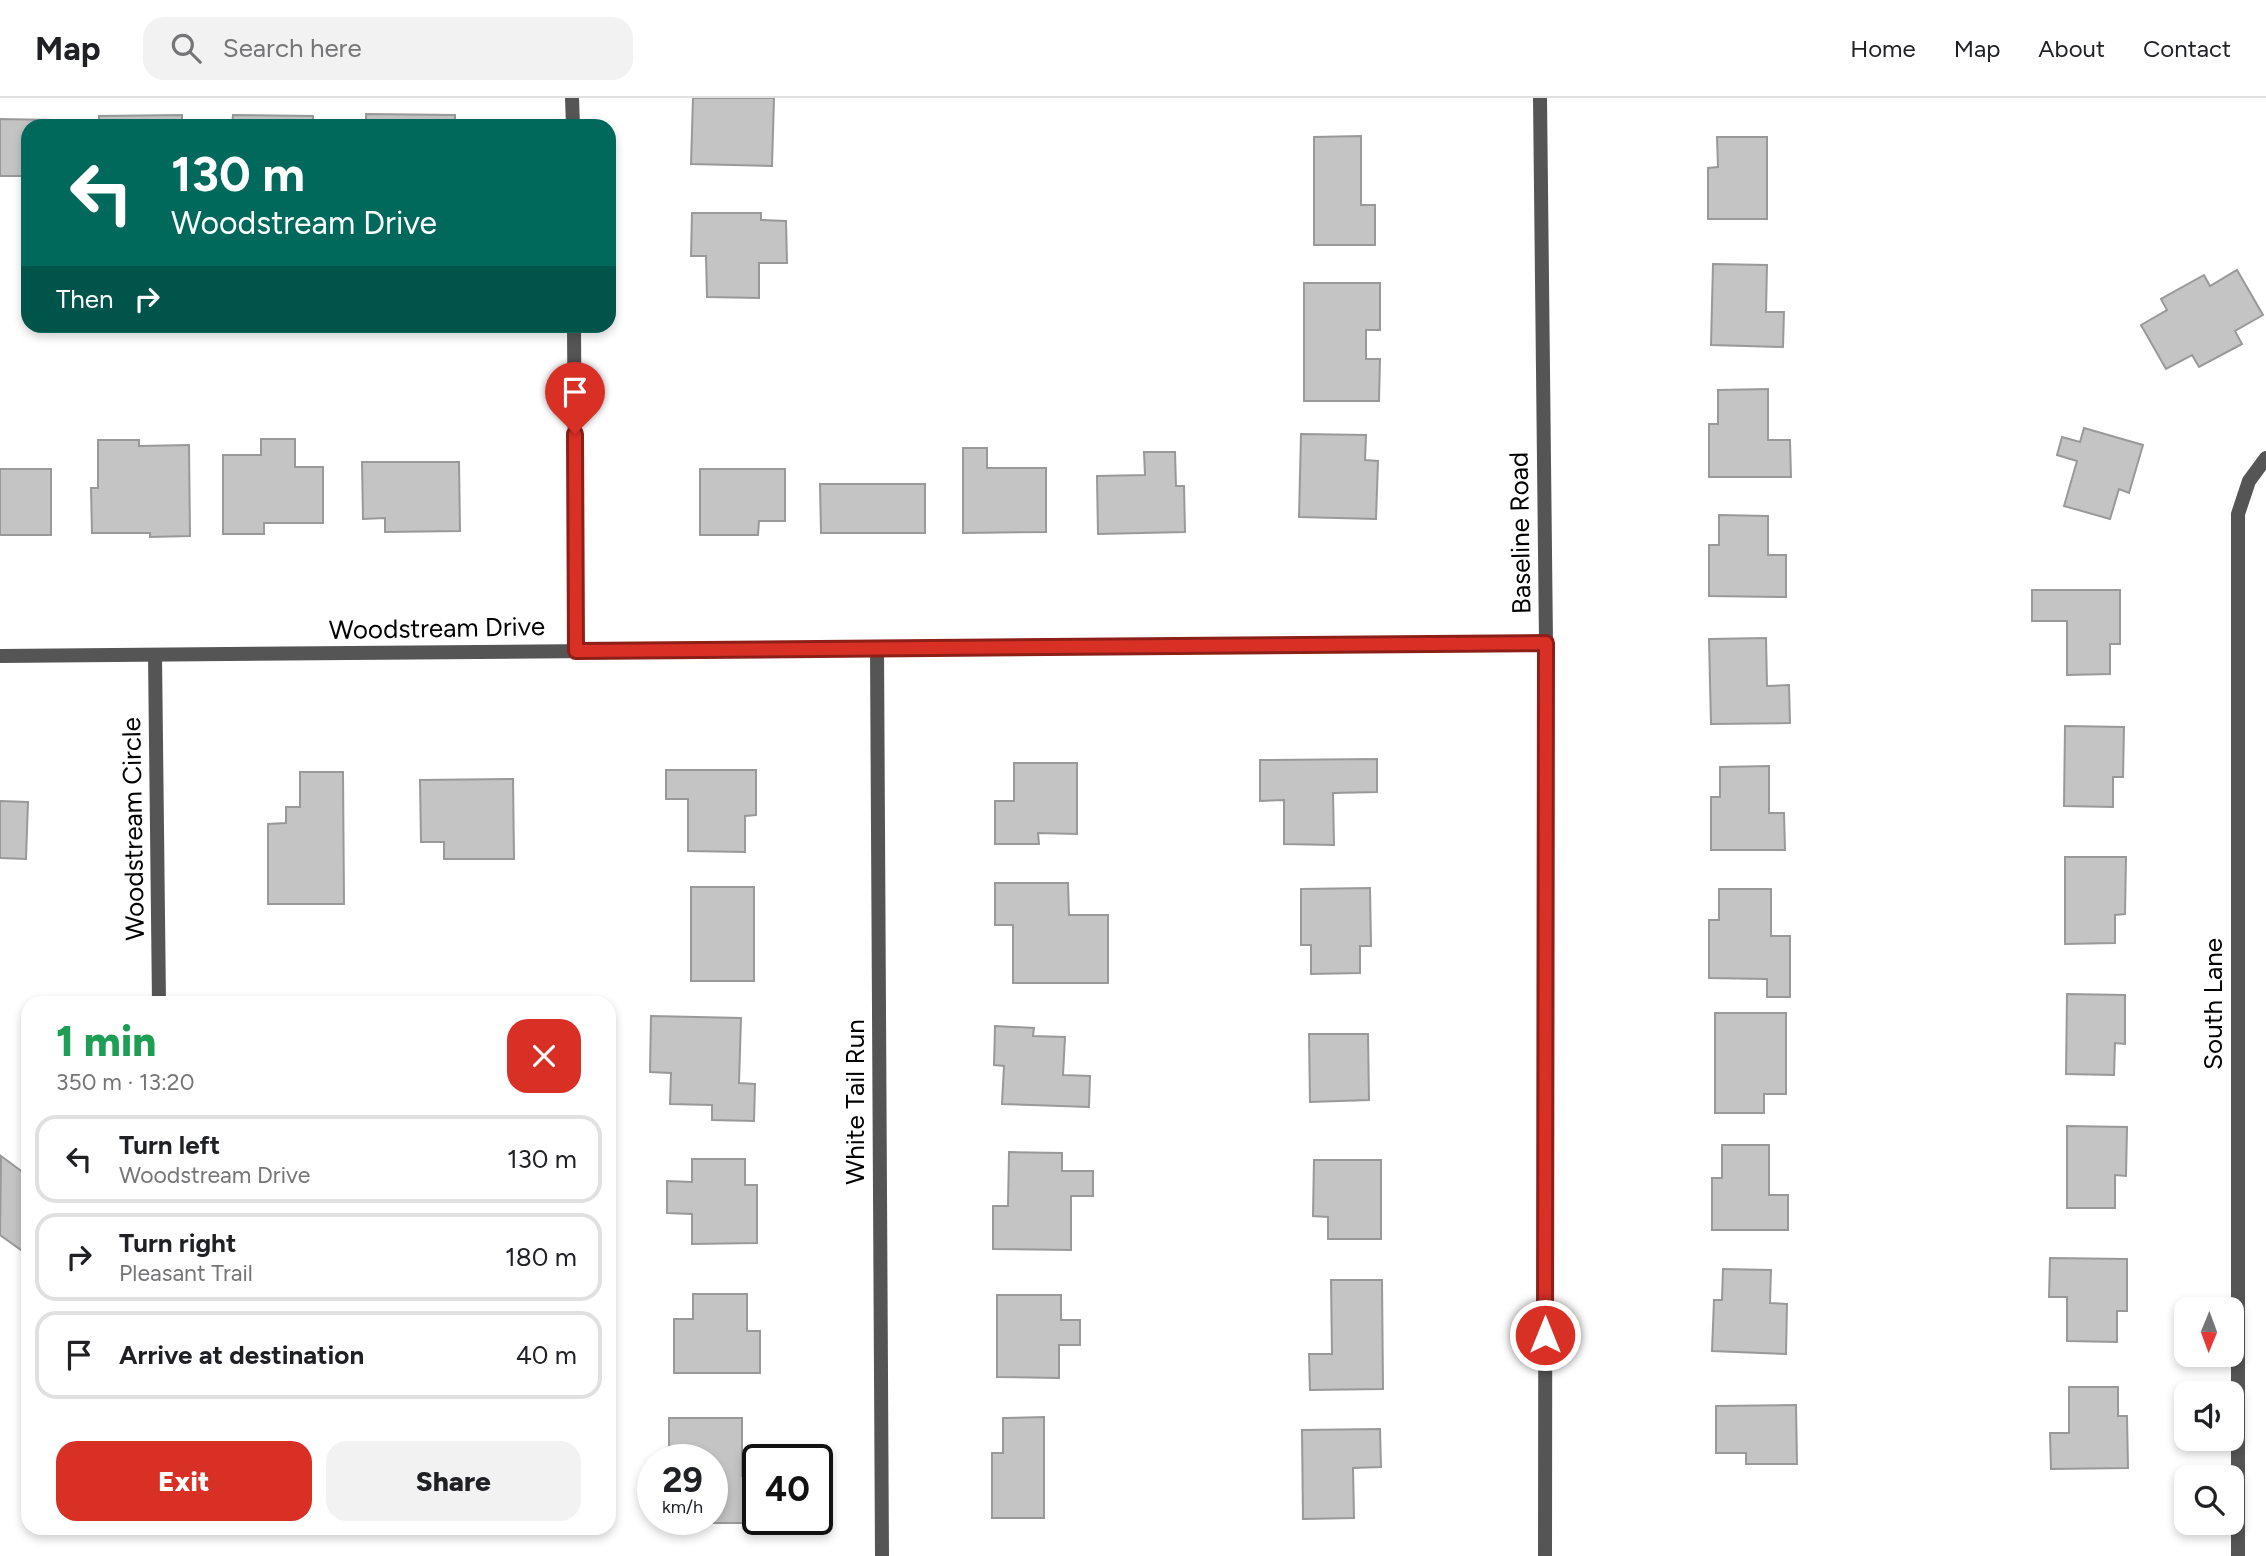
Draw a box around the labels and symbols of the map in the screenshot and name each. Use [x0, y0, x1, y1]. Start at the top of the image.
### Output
pin [545, 362, 605, 434]
street label: Baseline Road [1503, 452, 1537, 614]
street label: Woodstream Drive [329, 610, 545, 646]
street label: Woodstream Circle [115, 717, 151, 941]
street label: South Lane [2197, 938, 2229, 1070]
street label: White Tail Run [839, 1019, 871, 1185]
north arrow [2174, 1297, 2244, 1367]
position arrow [1508, 1298, 1582, 1372]
speed limit sign: 40 [742, 1444, 833, 1535]

